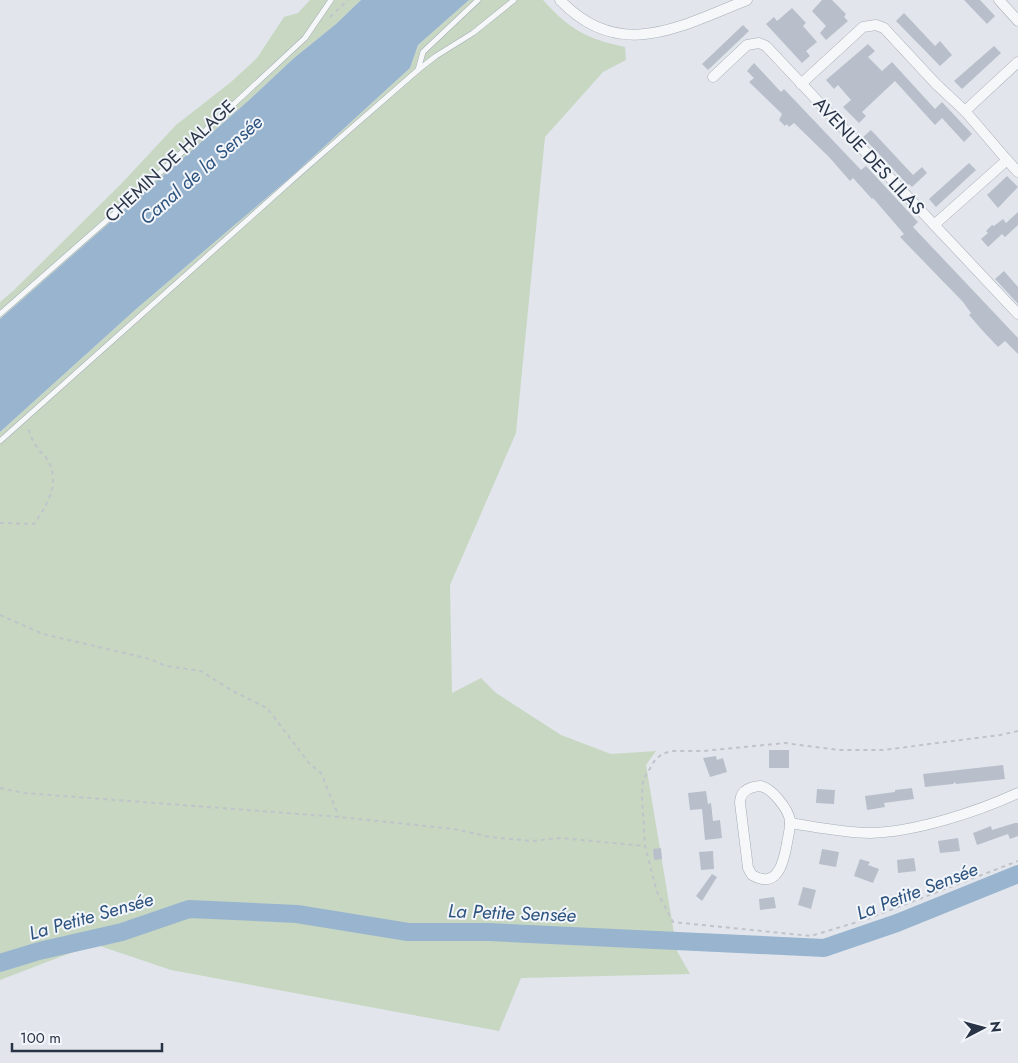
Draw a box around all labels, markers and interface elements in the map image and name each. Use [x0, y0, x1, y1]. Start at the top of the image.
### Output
street label: AVENUE DES LILAS [807, 91, 931, 221]
street label: CHEMIN DE HALAGE [99, 94, 241, 228]
water label: Canal de la Sensée [134, 109, 269, 231]
water label: La Petite Sensée [852, 855, 982, 927]
water label: La Petite Sensée [26, 885, 157, 947]
water label: La Petite Sensée [447, 897, 577, 929]
north arrow [958, 1003, 1008, 1053]
scale bar [12, 1020, 162, 1052]
text: N [985, 1020, 1006, 1033]
text: 100 m [20, 1027, 61, 1049]

